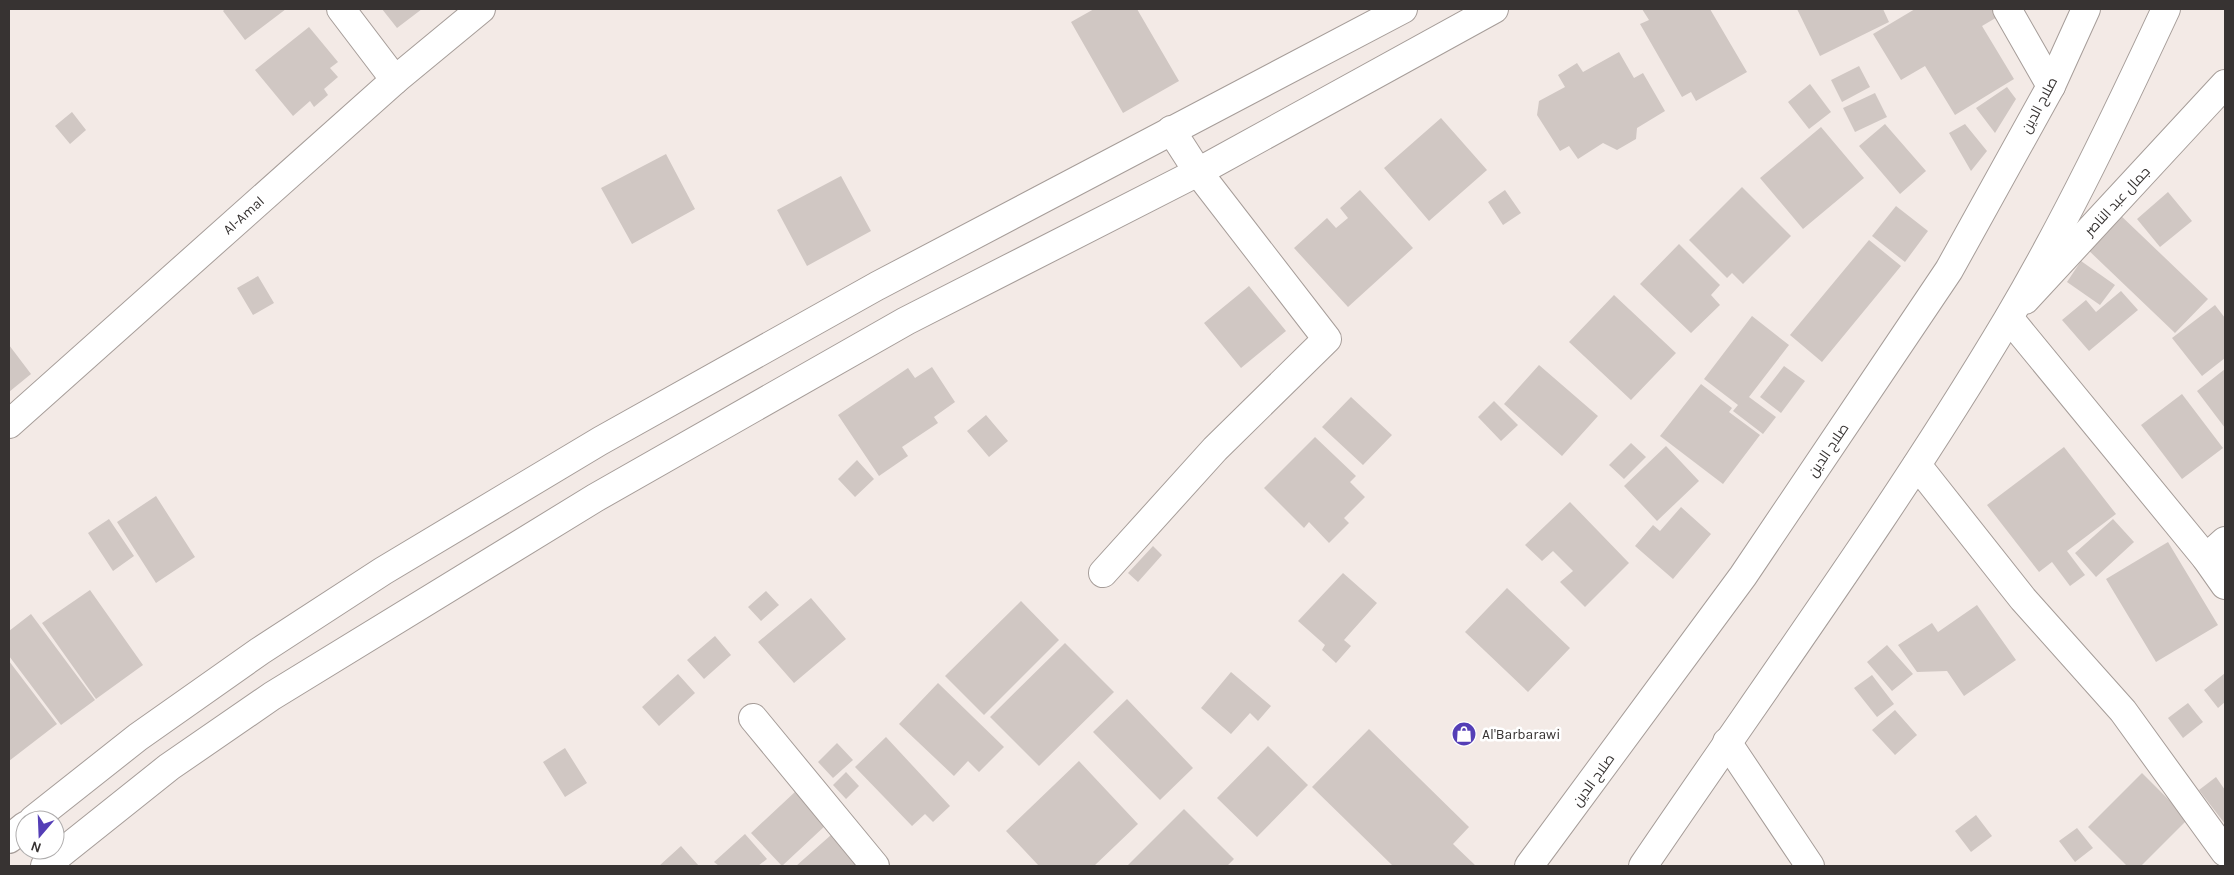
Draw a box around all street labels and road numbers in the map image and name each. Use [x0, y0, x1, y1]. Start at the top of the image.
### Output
street label: صلاح الدين [2018, 74, 2061, 136]
street label: جمال عبد الناصر [2080, 163, 2154, 240]
street label: Al-Amal [220, 193, 268, 238]
street label: صلاح الدين [1804, 420, 1853, 480]
street label: صلاح الدين [1569, 751, 1618, 810]

